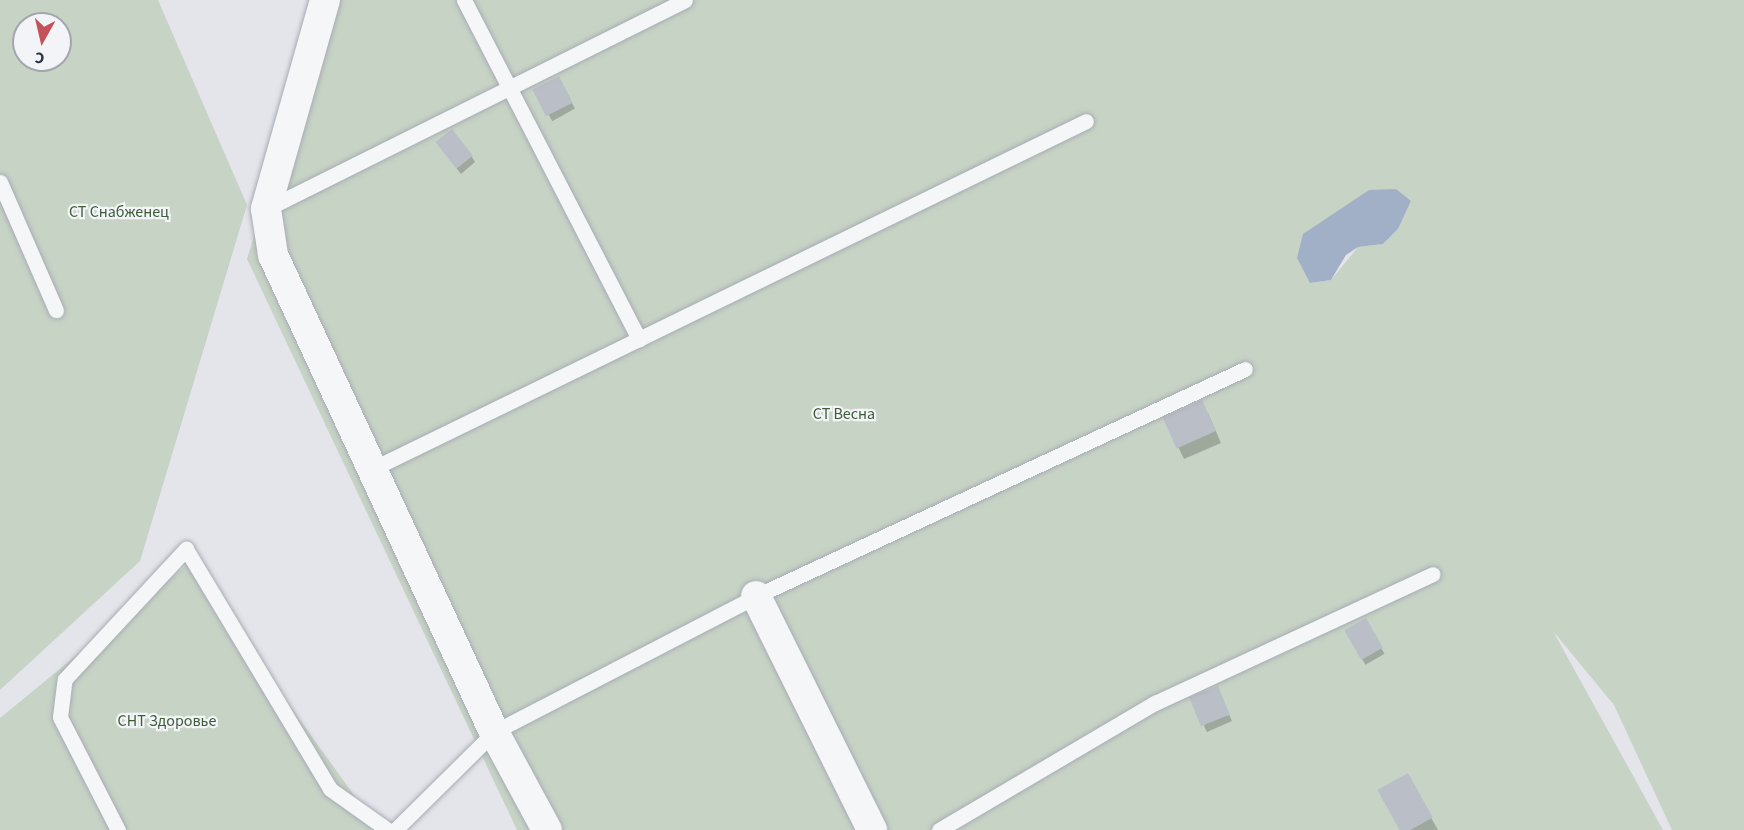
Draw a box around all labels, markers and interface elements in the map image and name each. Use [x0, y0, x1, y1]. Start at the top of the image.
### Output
north arrow [12, 12, 72, 72]
text: С [34, 46, 46, 69]
park label: СТ Снабженец [69, 202, 169, 222]
park label: СТ Весна [813, 404, 875, 424]
park label: СНТ Здоровье [118, 711, 216, 731]

